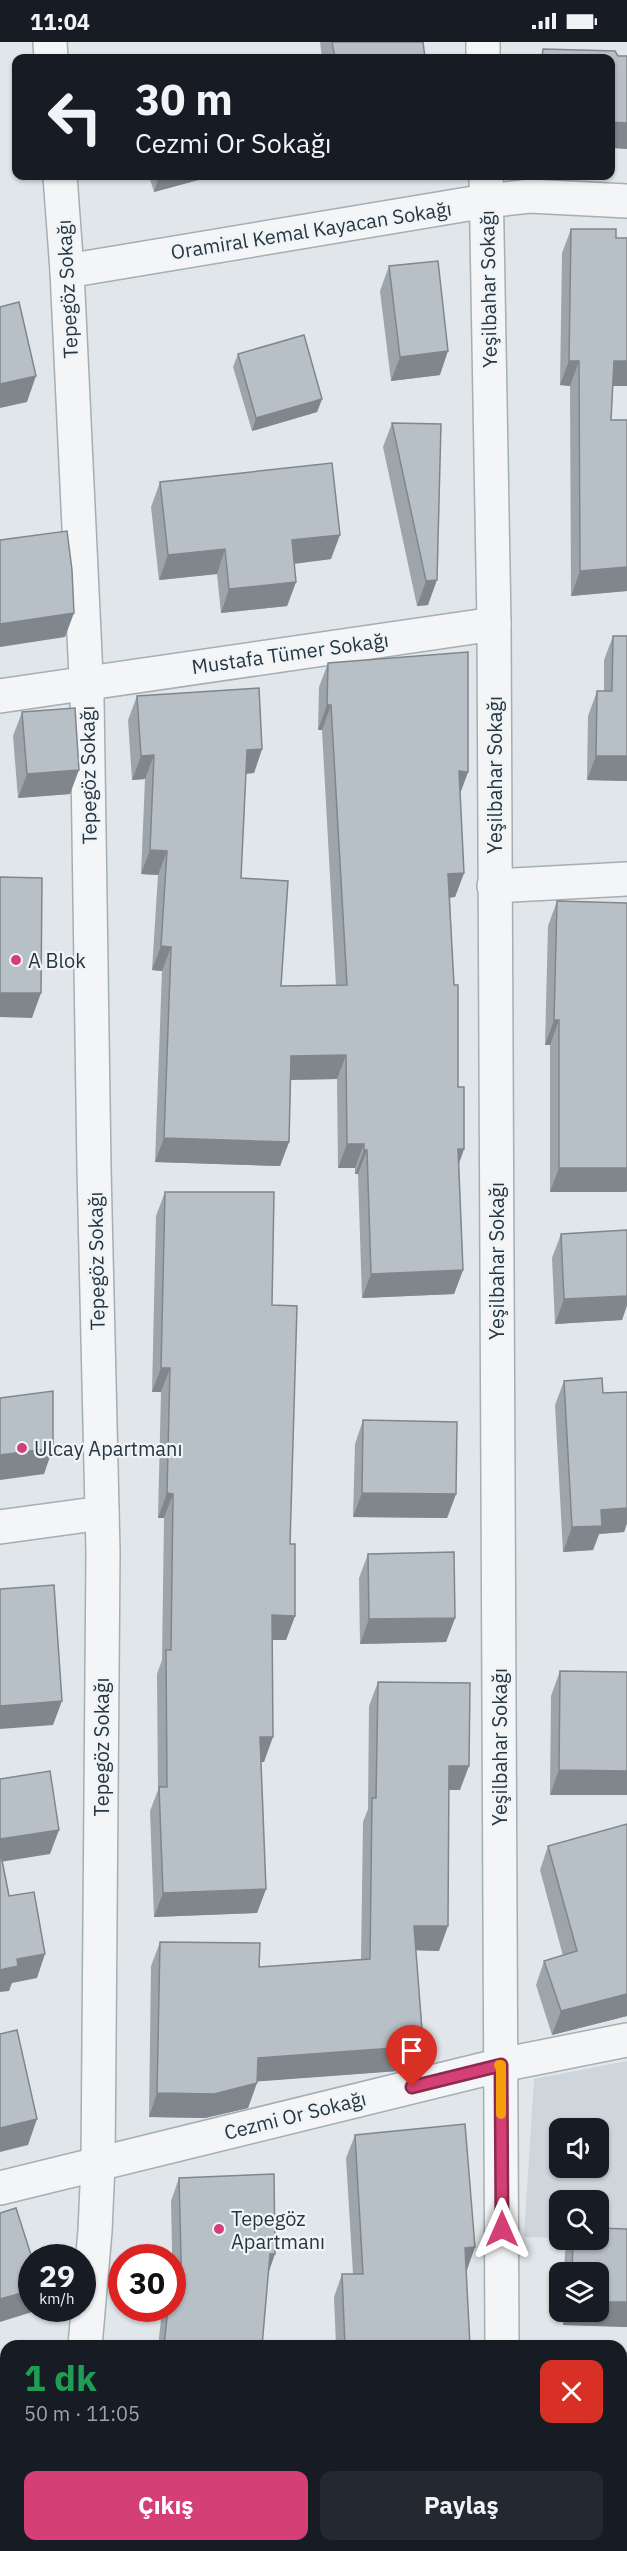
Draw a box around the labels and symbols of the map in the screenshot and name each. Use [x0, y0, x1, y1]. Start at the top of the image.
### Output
street label: Oramiral Kemal Kayacan Sokağı [169, 194, 453, 266]
street label: Yeşilbahar Sokağı [473, 210, 503, 368]
street label: Tepegöz Sokağı [50, 219, 84, 359]
street label: Mustafa Tümer Sokağı [190, 626, 390, 680]
street label: Yeşilbahar Sokağı [481, 696, 508, 854]
street label: Tepegöz Sokağı [73, 705, 103, 845]
place label: A Blok [28, 947, 86, 974]
marker: A Blok [9, 953, 23, 967]
street label: Yeşilbahar Sokağı [483, 1182, 510, 1340]
street label: Tepegöz Sokağı [81, 1191, 111, 1331]
place label: Ulcay Apartmanı [34, 1435, 182, 1462]
marker: Ulcay Apartmanı [15, 1441, 29, 1455]
street label: Yeşilbahar Sokağı [486, 1668, 513, 1826]
street label: Tepegöz Sokağı [88, 1678, 115, 1816]
pin [386, 2025, 437, 2087]
street label: Cezmi Or Sokağı [221, 2084, 369, 2146]
position arrow [470, 2197, 534, 2261]
place label: Tepegöz Apartmanı [231, 2205, 325, 2255]
marker: Tepegöz Apartmanı [212, 2222, 226, 2236]
speed limit sign: 30 [108, 2244, 186, 2322]

